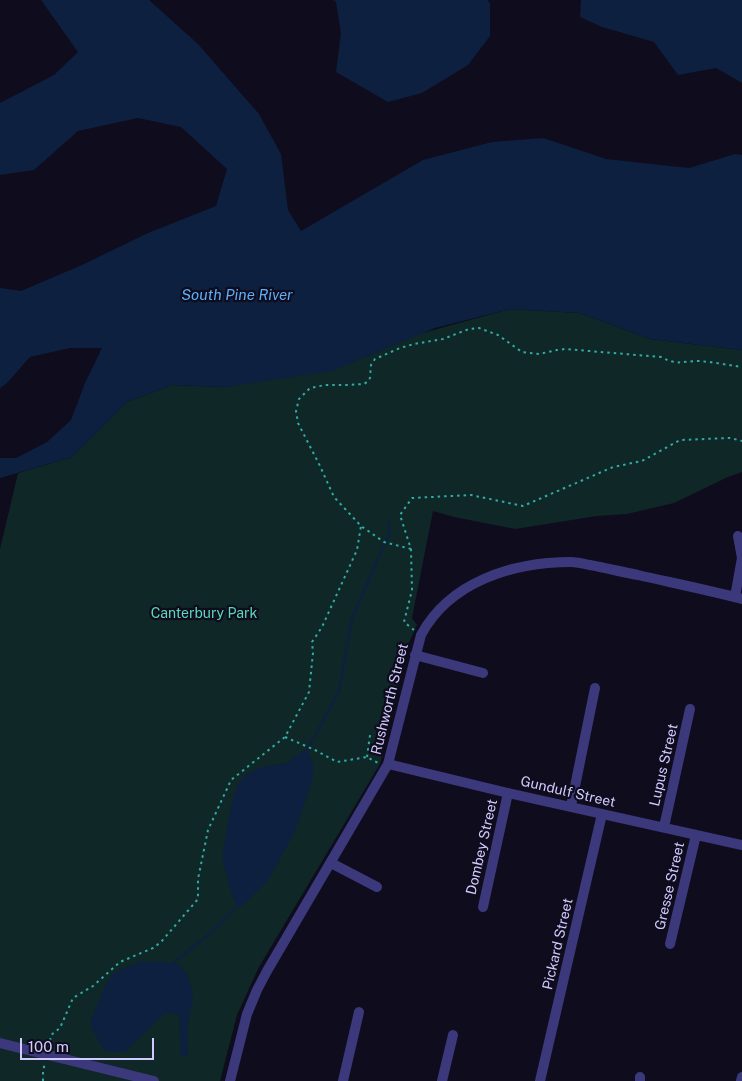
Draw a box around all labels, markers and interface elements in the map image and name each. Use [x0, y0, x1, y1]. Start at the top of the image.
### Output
water label: South Pine River [181, 286, 293, 304]
park label: Canterbury Park [151, 606, 257, 622]
street label: Rushworth Street [368, 642, 412, 756]
street label: Lupus Street [646, 722, 682, 808]
street label: Gundulf Street [519, 773, 617, 811]
street label: Dombey Street [463, 798, 501, 896]
street label: Gresse Street [652, 840, 688, 932]
street label: Pickard Street [539, 897, 577, 991]
scale bar [22, 1028, 156, 1060]
text: 100 m [28, 1038, 69, 1055]

